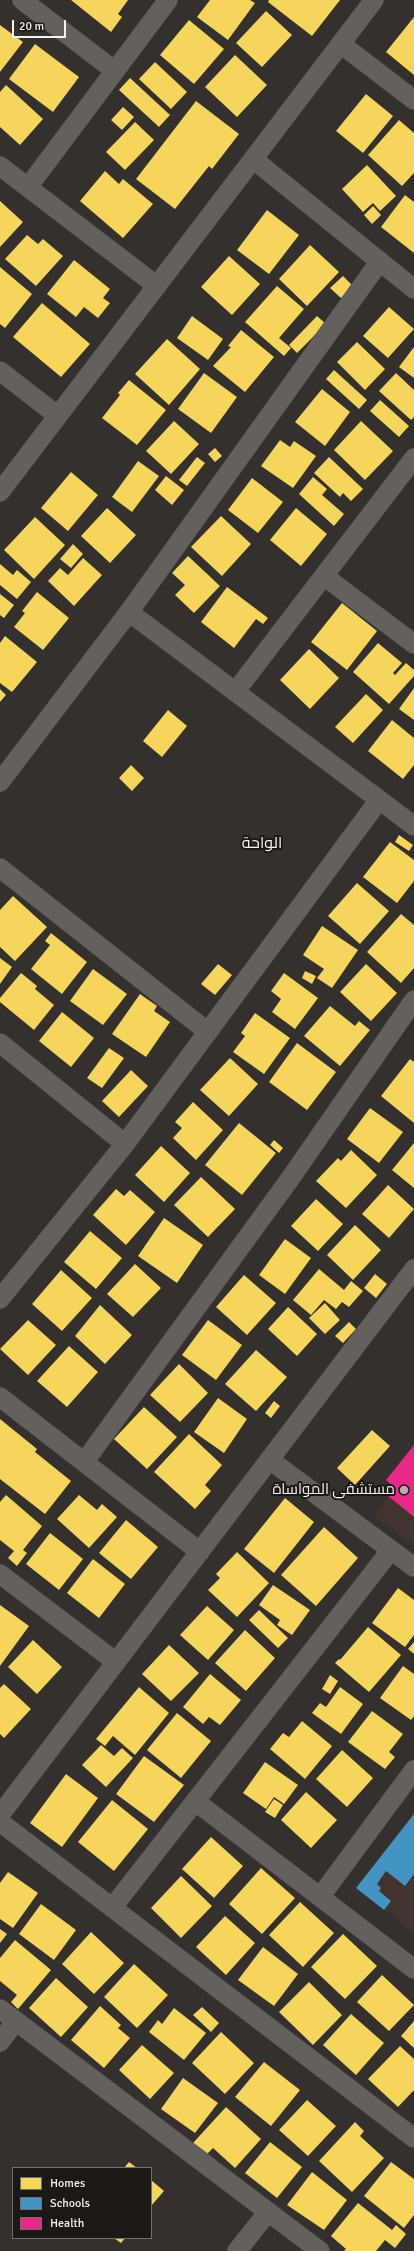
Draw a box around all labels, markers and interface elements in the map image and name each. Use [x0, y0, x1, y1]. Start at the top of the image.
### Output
scale bar [14, 12, 68, 38]
text: 20 m [19, 19, 44, 34]
district label: الواحة [242, 834, 282, 854]
place label: مستشفى المواساة [272, 1481, 395, 1499]
marker: مستشفى المواساة [398, 1484, 410, 1496]
legend [12, 2167, 152, 2239]
text: Homes [50, 2176, 85, 2191]
text: Schools [50, 2196, 90, 2211]
text: Health [50, 2216, 84, 2231]

